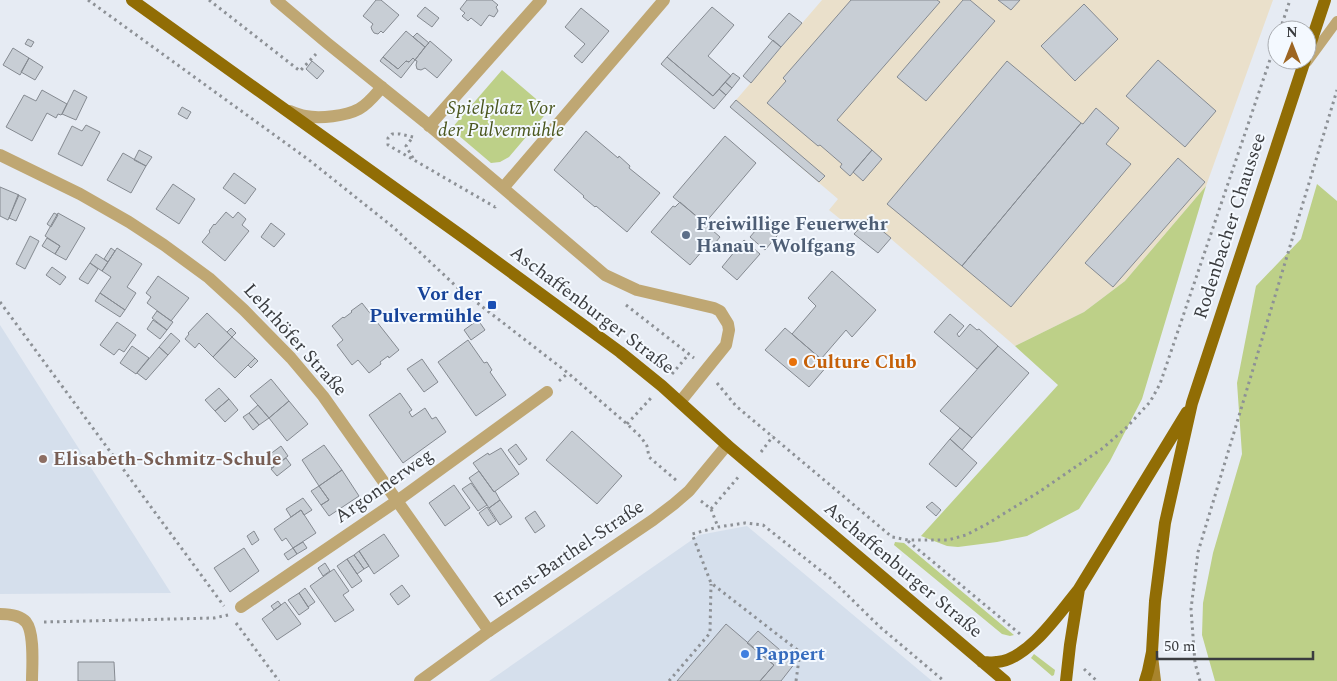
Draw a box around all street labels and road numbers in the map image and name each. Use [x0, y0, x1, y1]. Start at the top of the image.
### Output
street label: Rodenbacher Chaussee [1186, 129, 1274, 323]
street label: Aschaffenburger Straße [503, 238, 681, 382]
street label: Lehrhöfer Straße [236, 277, 354, 403]
street label: Argonnerweg [329, 441, 439, 531]
street label: Ernst-Barthel-Straße [488, 493, 650, 615]
street label: Aschaffenburger Straße [817, 495, 989, 645]

